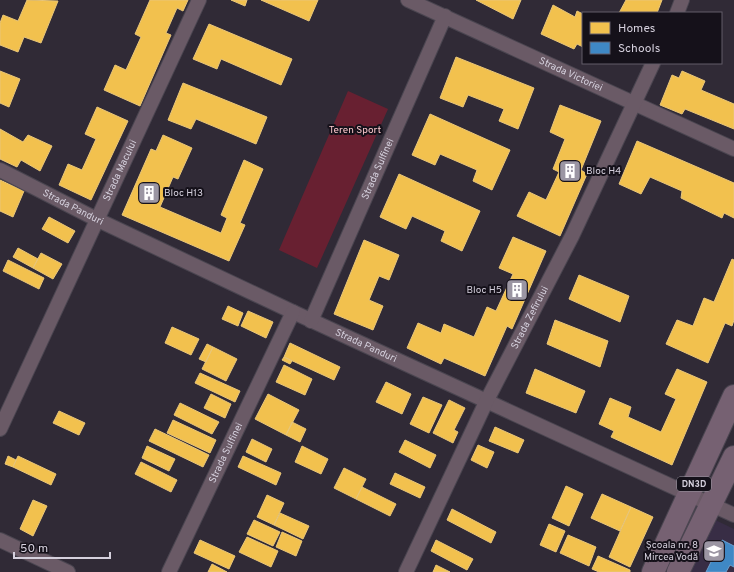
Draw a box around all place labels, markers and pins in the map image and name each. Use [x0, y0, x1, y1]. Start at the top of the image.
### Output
building icon: Bloc H4 [557, 158, 583, 184]
place label: Bloc H4 [586, 165, 621, 178]
building icon: Bloc H13 [136, 180, 162, 206]
place label: Bloc H13 [164, 187, 203, 200]
building icon: Bloc H5 [504, 277, 530, 303]
place label: Bloc H5 [467, 284, 502, 297]
school or university icon: Școala nr. 8 Mircea Vodă [701, 538, 727, 564]
place label: Școala nr. 8 Mircea Vodă [644, 539, 698, 564]

